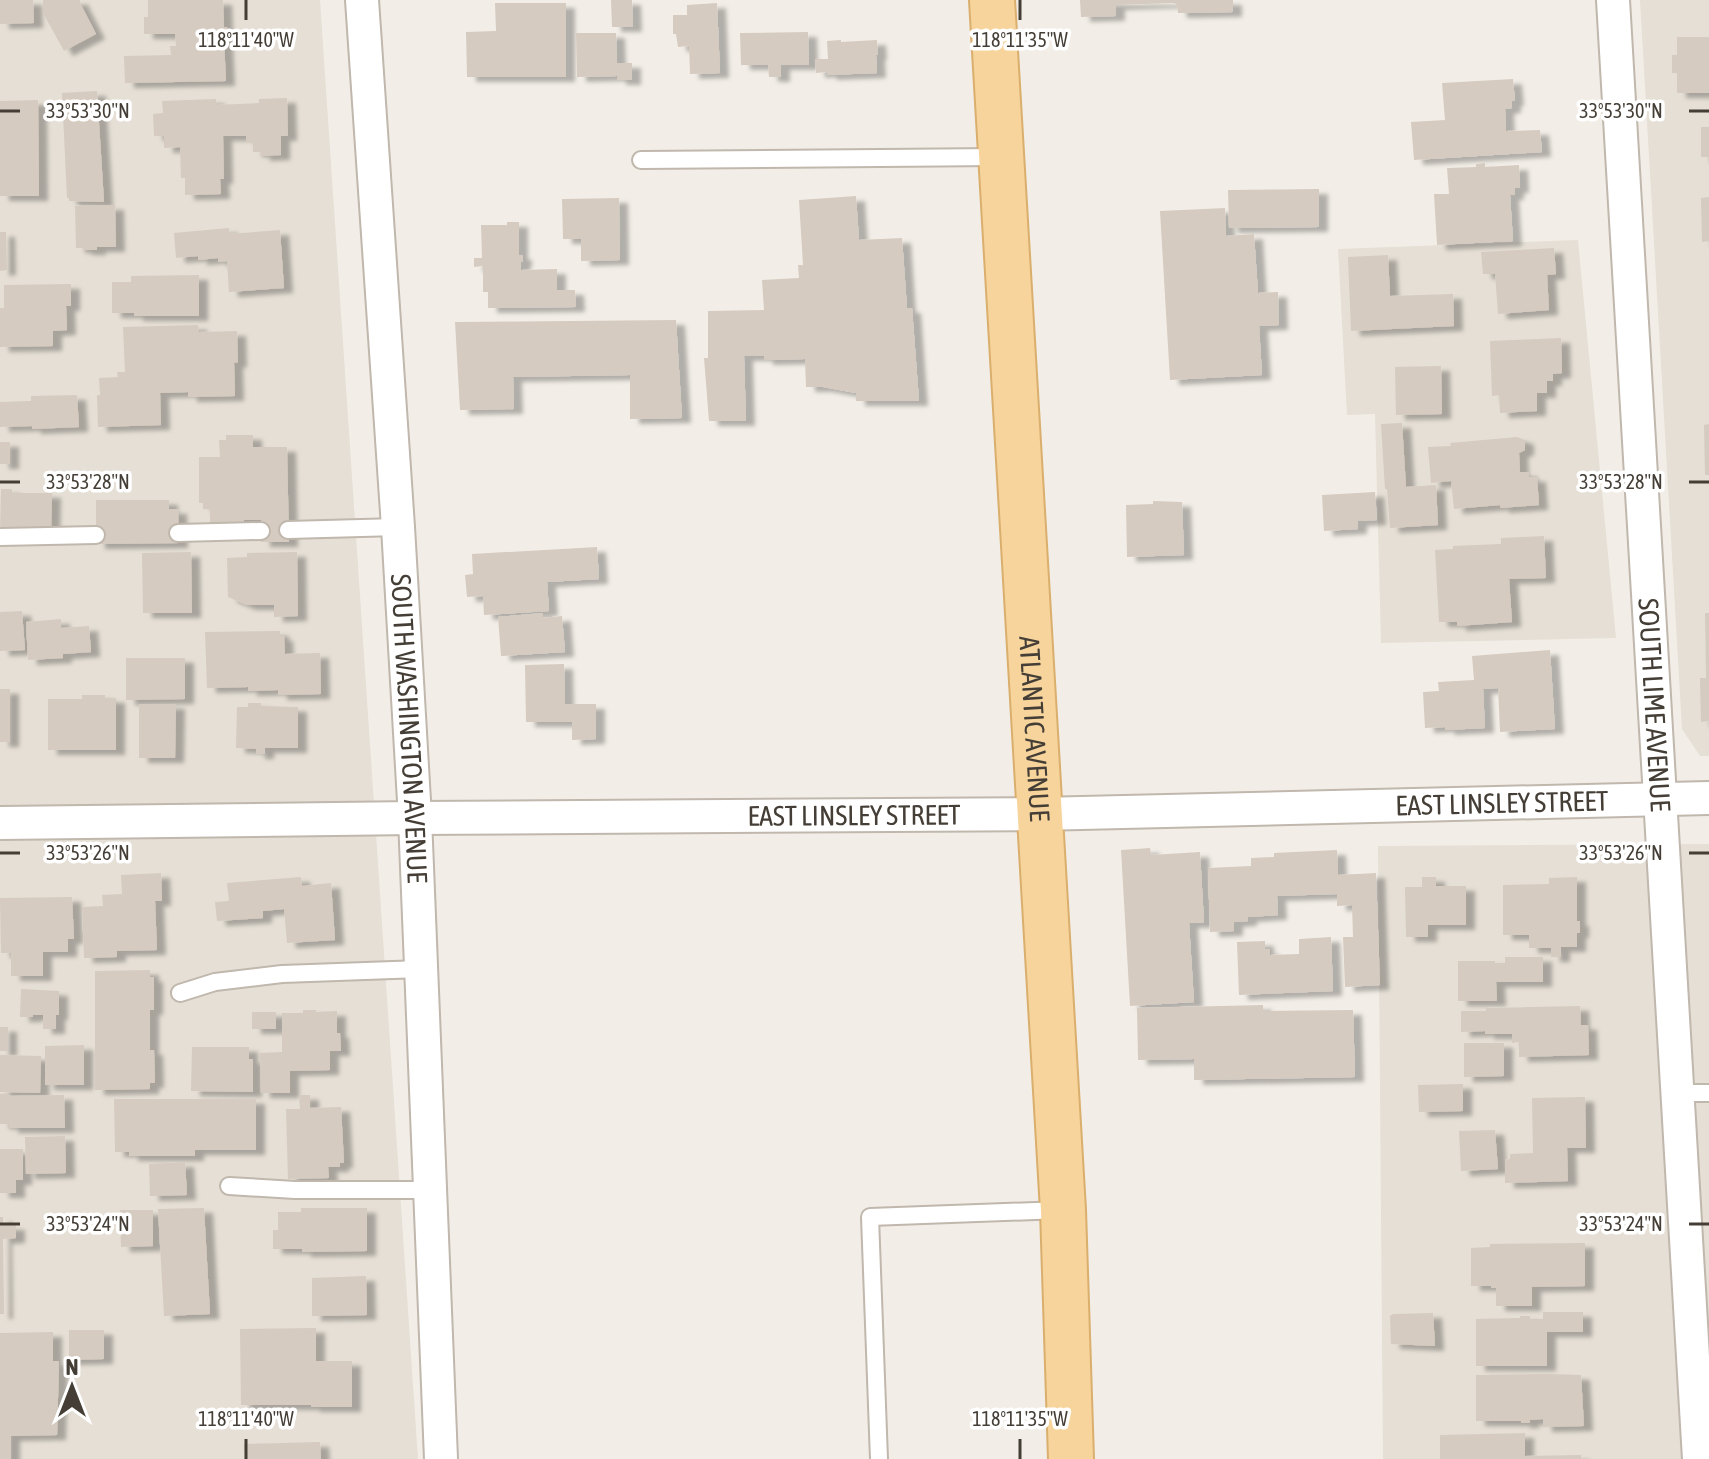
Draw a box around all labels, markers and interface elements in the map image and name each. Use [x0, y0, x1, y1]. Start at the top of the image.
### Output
text: 118°11'40"W [198, 28, 294, 51]
text: 118°11'35"W [972, 28, 1068, 51]
text: 33°53'30"N [46, 99, 130, 122]
text: 33°53'30"N [1579, 99, 1663, 122]
text: 33°53'28"N [46, 470, 130, 493]
text: 33°53'28"N [1579, 470, 1663, 493]
street label: SOUTH WASHINGTON AVENUE [385, 573, 434, 884]
street label: SOUTH LIME AVENUE [1632, 597, 1677, 812]
street label: ATLANTIC AVENUE [1013, 635, 1056, 822]
street label: EAST LINSLEY STREET [1395, 784, 1609, 821]
street label: EAST LINSLEY STREET [747, 799, 961, 832]
text: 33°53'26"N [46, 841, 130, 864]
text: 33°53'26"N [1579, 841, 1663, 864]
text: 33°53'24"N [46, 1212, 130, 1235]
text: 33°53'24"N [1579, 1212, 1663, 1235]
north arrow [32, 1347, 112, 1427]
text: N [66, 1354, 78, 1380]
text: 118°11'40"W [198, 1407, 294, 1430]
text: 118°11'35"W [972, 1407, 1068, 1430]

